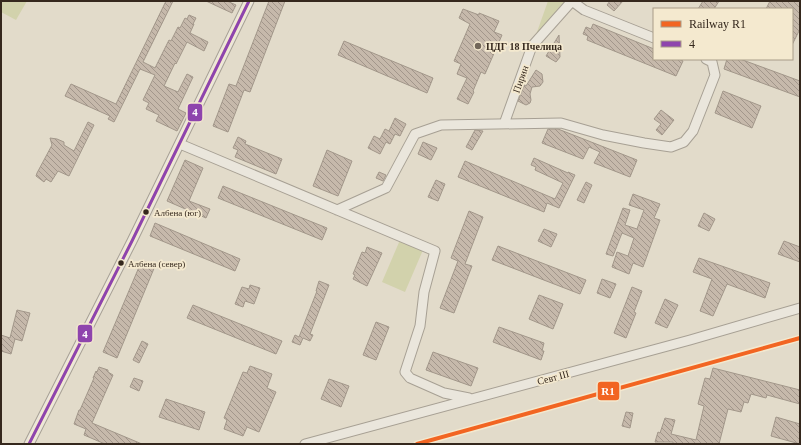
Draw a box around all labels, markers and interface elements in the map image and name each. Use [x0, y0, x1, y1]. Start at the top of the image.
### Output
legend [653, 8, 793, 60]
text: Railway R1 [689, 17, 746, 31]
text: 4 [689, 37, 695, 51]
marker: ЦДГ 18 Пчелица [473, 41, 483, 51]
place label: ЦДГ 18 Пчелица [486, 41, 562, 52]
street label: Пирин [510, 63, 531, 94]
line badge: 4 [187, 103, 203, 122]
text: 4 [192, 106, 198, 118]
marker: Албена (юг) [141, 207, 151, 217]
place label: Албена (юг) [154, 208, 201, 218]
marker: Албена (север) [116, 258, 126, 268]
place label: Албена (север) [128, 259, 185, 269]
line badge: 4 [77, 324, 93, 343]
text: 4 [82, 328, 88, 340]
street label: Севт III [536, 368, 570, 387]
line badge: R1 [597, 381, 620, 401]
text: R1 [601, 385, 615, 397]

